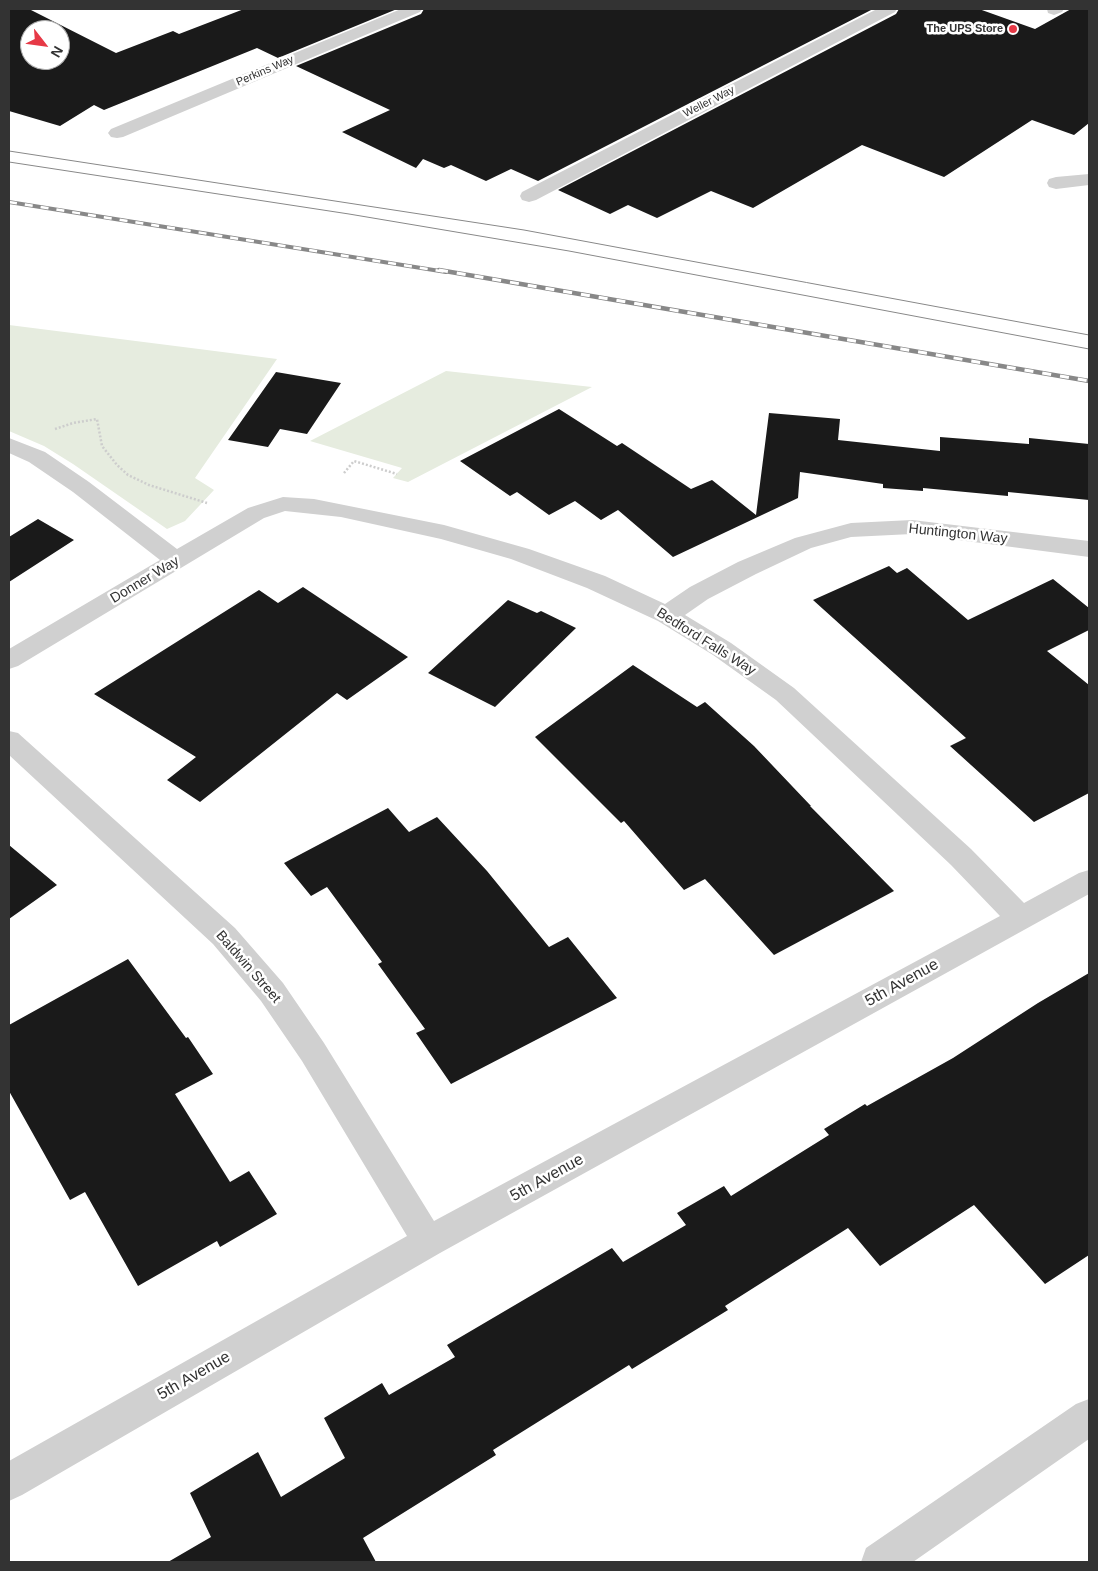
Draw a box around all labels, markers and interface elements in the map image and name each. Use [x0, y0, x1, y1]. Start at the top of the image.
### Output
north arrow [20, 20, 70, 70]
place label: The UPS Store [927, 22, 1003, 36]
marker: The UPS Store [1007, 23, 1019, 35]
text: N [48, 44, 67, 60]
street label: Perkins Way [234, 53, 296, 89]
street label: Weller Way [681, 83, 737, 121]
street label: Huntington Way [908, 520, 1008, 548]
street label: Donner Way [108, 553, 182, 607]
street label: Bedford Falls Way [653, 605, 759, 679]
street label: Baldwin Street [212, 927, 284, 1007]
street label: 5th Avenue [862, 955, 942, 1011]
street label: 5th Avenue [507, 1150, 587, 1206]
street label: 5th Avenue [154, 1348, 234, 1404]

